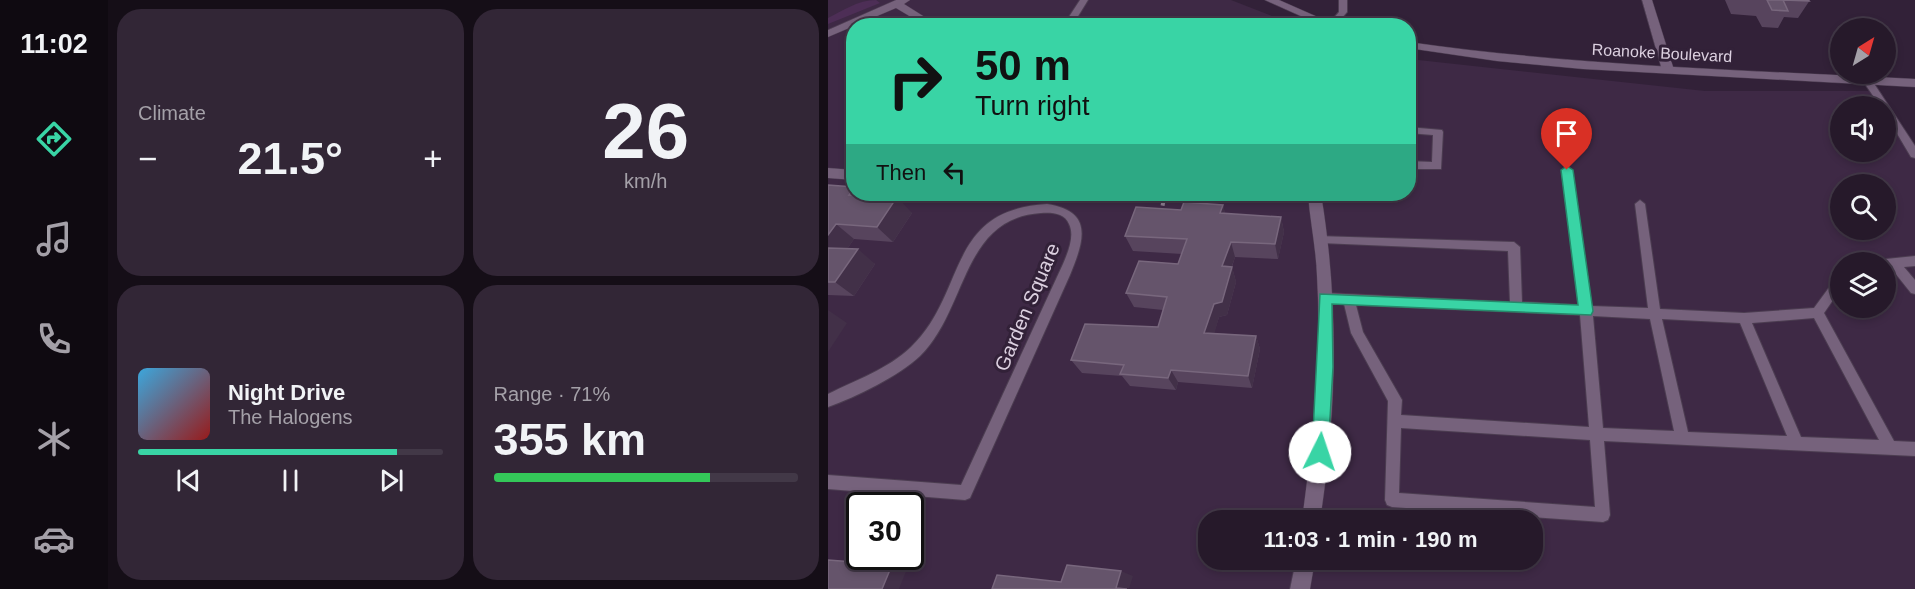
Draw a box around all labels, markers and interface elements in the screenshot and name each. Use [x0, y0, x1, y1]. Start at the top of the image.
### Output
north arrow [1830, 18, 1896, 84]
map controls [1830, 18, 1896, 318]
text: 11:02 [20, 29, 88, 59]
street label: Roanoke Boulevard [1591, 41, 1733, 65]
icon: right [876, 42, 954, 120]
text: 50 m [975, 42, 1071, 89]
text: 26 [602, 87, 689, 175]
text: Turn right [975, 91, 1090, 121]
button: sound [1830, 96, 1896, 162]
text: Climate [138, 102, 206, 124]
pin [1541, 108, 1592, 170]
icon: arrive [1550, 117, 1583, 150]
icon: directions [33, 118, 75, 160]
text: 21.5° [237, 133, 343, 184]
text: − [138, 140, 157, 177]
text: + [423, 140, 443, 177]
icon: left [938, 156, 971, 189]
text: Then [876, 160, 926, 185]
text: km/h [624, 170, 667, 192]
button: search [1830, 174, 1896, 240]
icon: music [33, 218, 75, 260]
street label: Garden Square [990, 240, 1064, 374]
button: layers [1830, 252, 1896, 318]
icon: phone [33, 318, 75, 360]
text: Night Drive [228, 380, 345, 405]
text: Range · 71% [494, 383, 610, 405]
text: The Halogens [228, 406, 353, 428]
text: 355 km [494, 414, 646, 465]
icon: climate [33, 418, 75, 460]
position arrow [1288, 420, 1352, 484]
icon: previous [172, 464, 205, 497]
icon: pause [274, 464, 307, 497]
icon: next [375, 464, 408, 497]
speed limit sign: 30 [846, 492, 924, 570]
icon: car [33, 518, 75, 560]
text: 11:03 · 1 min · 190 m [1264, 527, 1478, 552]

